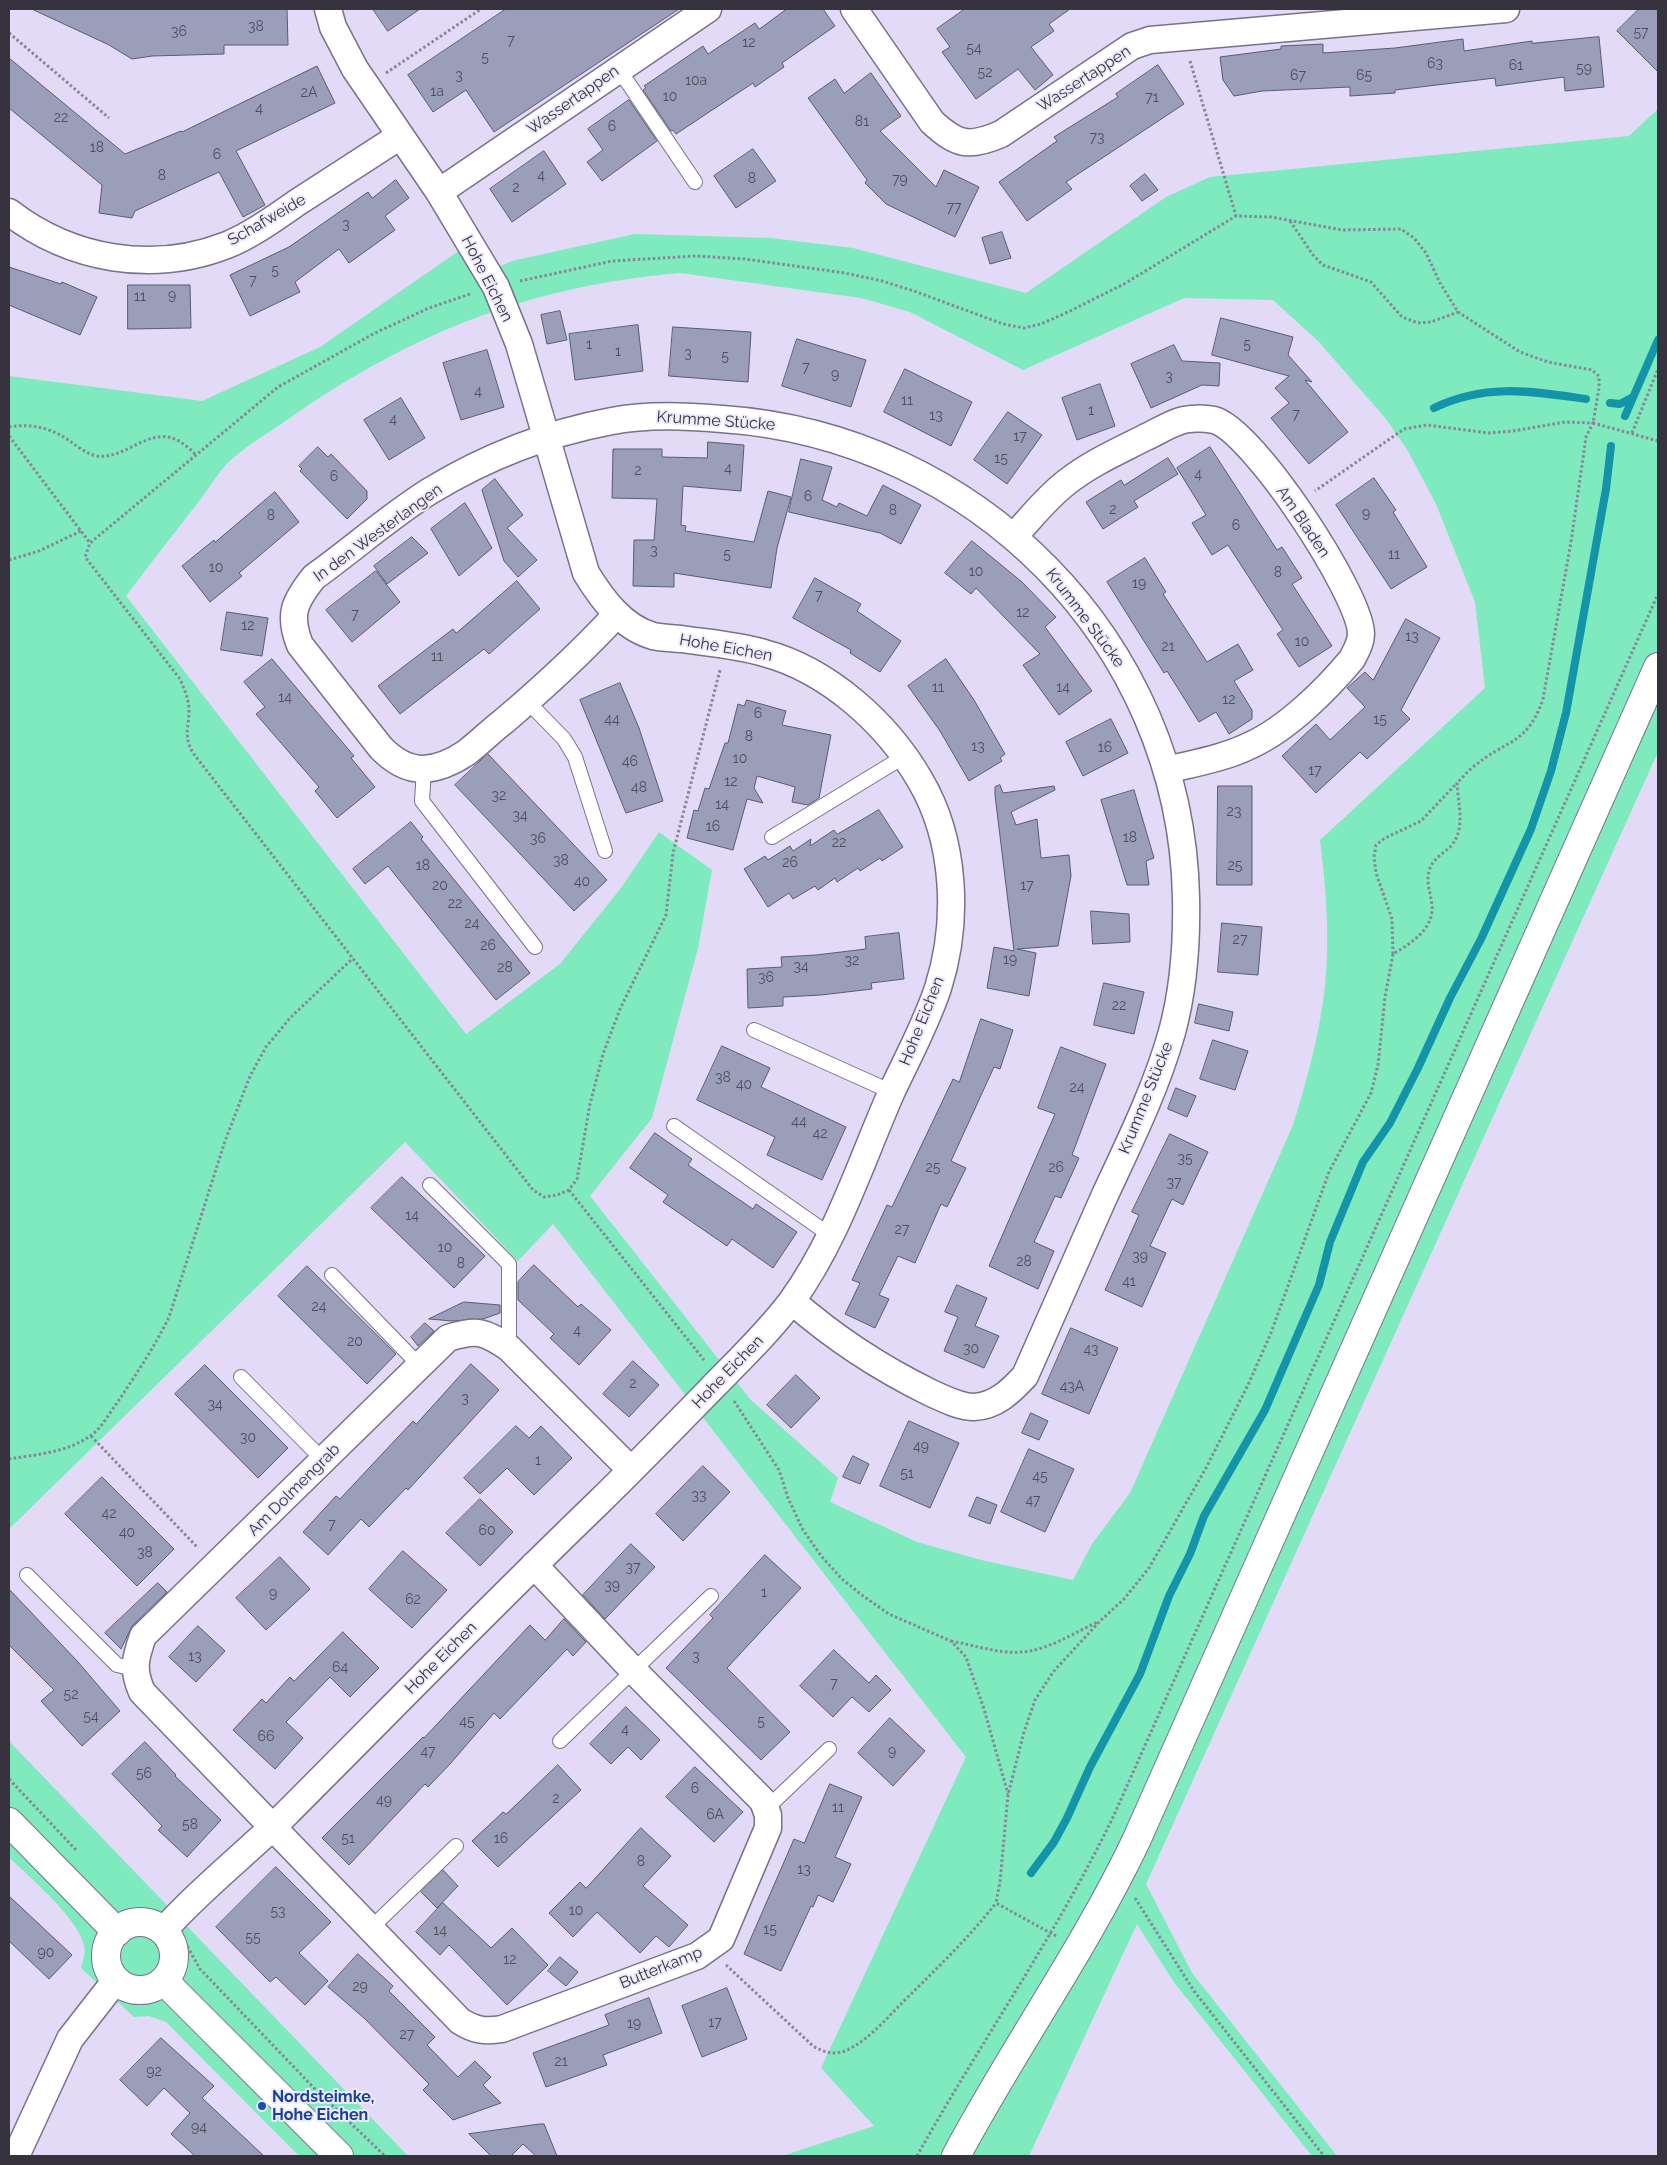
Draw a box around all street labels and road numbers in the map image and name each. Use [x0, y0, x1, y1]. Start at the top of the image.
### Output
street label: Wassertappen [1034, 42, 1134, 116]
street label: Wassertappen [523, 61, 623, 139]
street label: Schafweide [225, 190, 309, 250]
street label: Hohe Eichen [457, 233, 517, 325]
street label: Krumme Stücke [656, 407, 776, 435]
street label: In den Westerlangen [310, 480, 446, 586]
street label: Am Bladen [1272, 483, 1334, 561]
street label: Krumme Stücke [1042, 565, 1128, 671]
street label: Hohe Eichen [678, 630, 774, 666]
street label: Hohe Eichen [895, 974, 949, 1068]
street label: Krumme Stücke [1115, 1039, 1177, 1157]
street label: Hohe Eichen [688, 1332, 768, 1412]
street label: Am Dolmengrab [244, 1440, 344, 1540]
street label: Hohe Eichen [401, 1618, 481, 1698]
street label: Butterkamp [617, 1943, 705, 1993]

